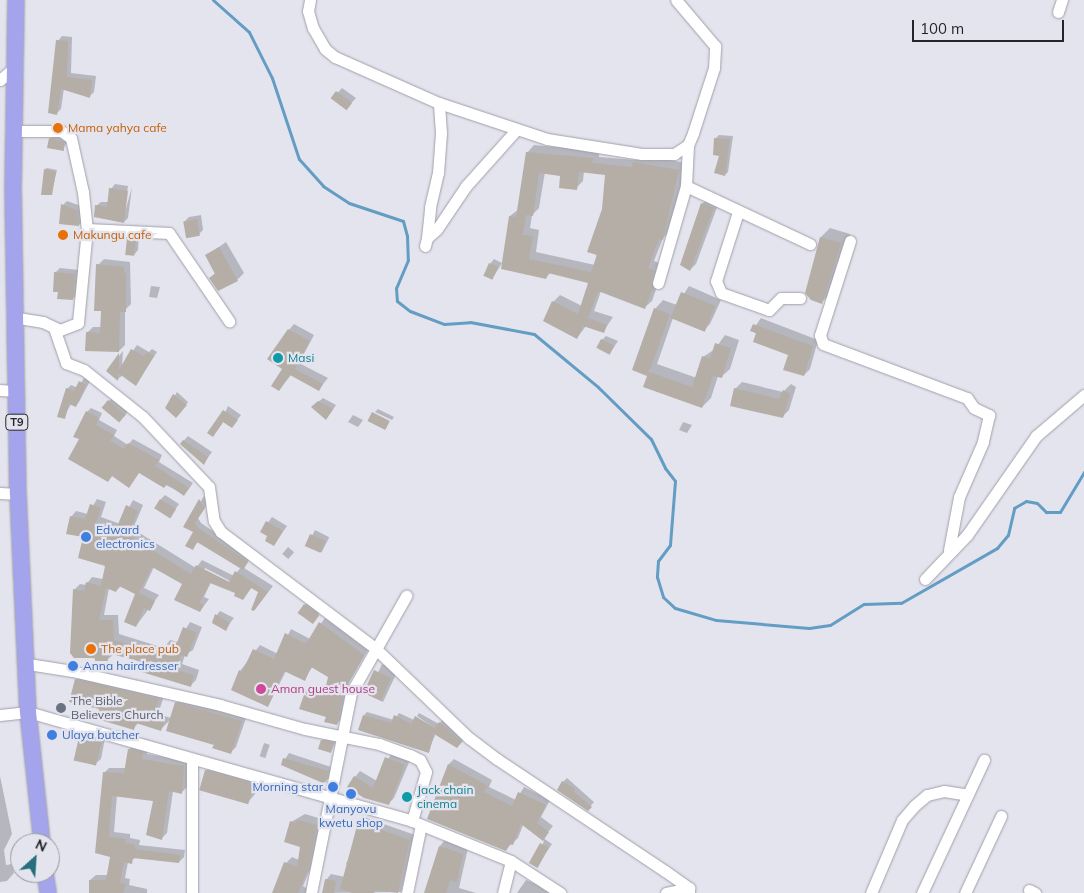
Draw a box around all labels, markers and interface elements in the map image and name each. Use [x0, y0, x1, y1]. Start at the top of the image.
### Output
scale bar [914, 10, 1066, 42]
text: 100 m [920, 19, 964, 38]
place label: Mama yahya cafe [68, 121, 167, 135]
marker: Mama yahya cafe [52, 122, 64, 134]
place label: Makungu cafe [73, 228, 151, 242]
marker: Makungu cafe [57, 229, 69, 241]
place label: Masi [288, 351, 314, 365]
marker: Masi [272, 352, 284, 364]
road number: T9 [4, 414, 30, 431]
place label: Edward electronics [96, 523, 155, 551]
marker: Edward electronics [80, 531, 92, 543]
place label: The place pub [101, 642, 179, 656]
marker: The place pub [85, 643, 97, 655]
place label: Anna hairdresser [83, 659, 178, 673]
marker: Anna hairdresser [67, 660, 79, 672]
place label: Aman guest house [271, 682, 375, 696]
marker: Aman guest house [255, 683, 267, 695]
place label: The Bible Believers Church [71, 694, 163, 722]
marker: The Bible Believers Church [55, 702, 67, 714]
place label: Ulaya butcher [62, 728, 139, 742]
marker: Ulaya butcher [46, 729, 58, 741]
place label: Morning star [253, 780, 323, 794]
marker: Morning star [327, 781, 339, 793]
place label: Jack chain cinema [417, 783, 473, 811]
marker: Manyovu kwetu shop [345, 788, 357, 800]
marker: Jack chain cinema [401, 791, 413, 803]
place label: Manyovu kwetu shop [319, 802, 383, 830]
north arrow [10, 833, 60, 883]
text: N [32, 835, 50, 856]

